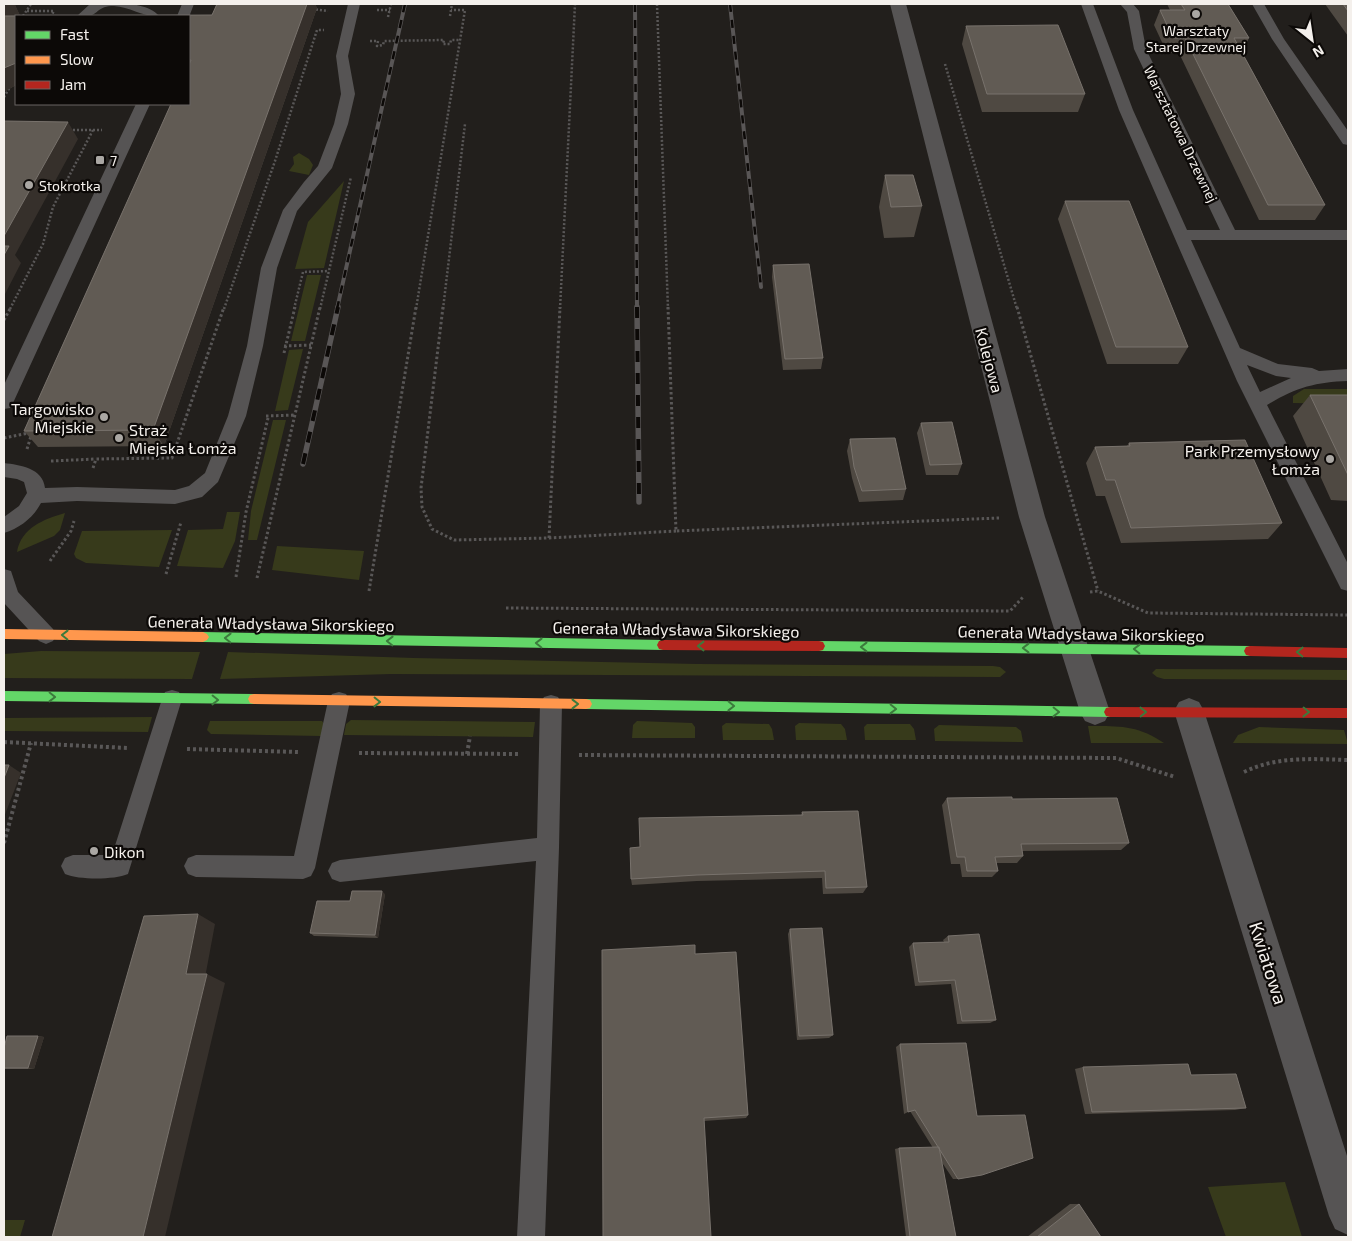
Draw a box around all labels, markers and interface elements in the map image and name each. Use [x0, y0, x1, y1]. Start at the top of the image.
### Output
marker: Warsztaty Starej Drzewnej [1190, 8, 1202, 20]
legend [15, 15, 190, 105]
north arrow [1287, 15, 1337, 65]
place label: Warsztaty Starej Drzewnej [1146, 22, 1246, 55]
text: Fast [60, 25, 90, 43]
text: N [1310, 42, 1327, 62]
text: Slow [60, 50, 94, 68]
street label: Warsztatowa Drzewnej [1141, 63, 1221, 205]
text: Jam [60, 75, 86, 93]
place label: 7 [110, 152, 117, 169]
marker: 7 [94, 154, 106, 166]
place label: Stokrotka [39, 177, 101, 194]
marker: Stokrotka [23, 179, 35, 191]
street label: Kolejowa [971, 325, 1008, 395]
place label: Targowisko Miejskie [11, 399, 94, 437]
marker: Targowisko Miejskie [98, 411, 110, 423]
place label: Straż Miejska Łomża [129, 420, 237, 458]
marker: Straż Miejska Łomża [113, 432, 125, 444]
place label: Park Przemysłowy Łomża [1185, 441, 1321, 478]
marker: Park Przemysłowy Łomża [1324, 453, 1336, 465]
street label: Generała Władysława Sikorskiego [147, 611, 395, 635]
street label: Generała Władysława Sikorskiego [552, 617, 800, 641]
street label: Generała Władysława Sikorskiego [957, 621, 1205, 645]
one-way arrow [61, 630, 69, 640]
one-way arrow [223, 633, 231, 643]
one-way arrow [386, 636, 394, 646]
one-way arrow [534, 638, 542, 649]
one-way arrow [697, 641, 704, 651]
one-way arrow [859, 642, 867, 652]
one-way arrow [1022, 643, 1030, 653]
one-way arrow [1133, 644, 1140, 654]
one-way arrow [1295, 647, 1303, 657]
one-way arrow [49, 692, 57, 703]
one-way arrow [212, 695, 219, 705]
one-way arrow [374, 696, 382, 707]
one-way arrow [572, 699, 579, 709]
one-way arrow [727, 700, 735, 711]
one-way arrow [890, 704, 897, 714]
one-way arrow [1052, 707, 1060, 717]
one-way arrow [1140, 707, 1148, 717]
one-way arrow [1302, 707, 1310, 718]
place label: Dikon [104, 842, 145, 861]
marker: Dikon [88, 845, 100, 857]
street label: Kwiatowa [1245, 919, 1293, 1007]

